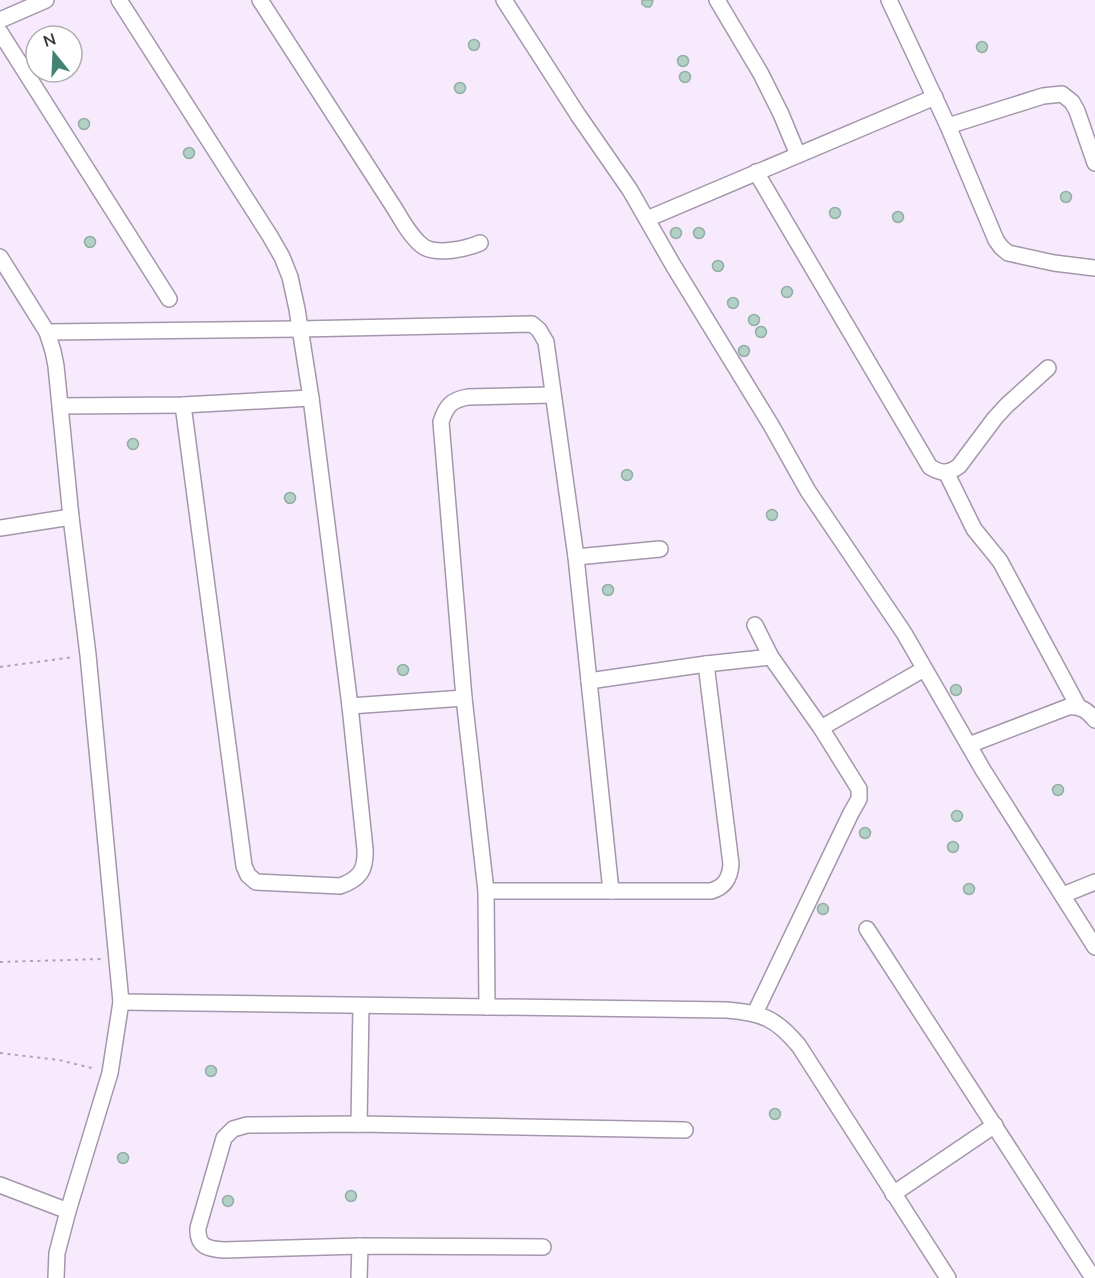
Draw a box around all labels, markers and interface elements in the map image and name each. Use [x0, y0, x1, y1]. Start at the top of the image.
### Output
north arrow [24, 24, 84, 84]
text: N [41, 28, 58, 51]

